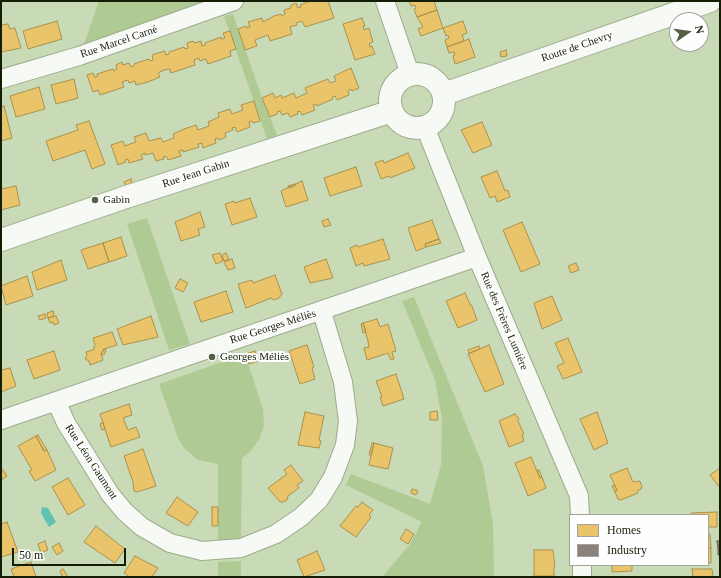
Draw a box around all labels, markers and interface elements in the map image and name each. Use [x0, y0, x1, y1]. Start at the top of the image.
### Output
north arrow [669, 12, 709, 52]
street label: Rue Marcel Carné [79, 23, 159, 61]
text: N [693, 24, 706, 35]
street label: Route de Chevry [540, 29, 614, 65]
street label: Rue Jean Gabin [161, 157, 231, 191]
place label: Gabin [103, 193, 130, 207]
marker: Gabin [90, 195, 100, 205]
street label: Rue des Frères Lumière [477, 270, 531, 372]
street label: Rue Georges Méliès [228, 307, 318, 347]
place label: Georges Méliès [220, 350, 289, 364]
marker: Georges Méliès [207, 352, 217, 362]
street label: Rue Léon Gaumont [62, 422, 120, 502]
legend [569, 514, 709, 566]
text: Homes [607, 523, 641, 537]
scale bar [14, 540, 128, 566]
text: Industry [607, 543, 647, 557]
text: 50 m [19, 548, 43, 562]

